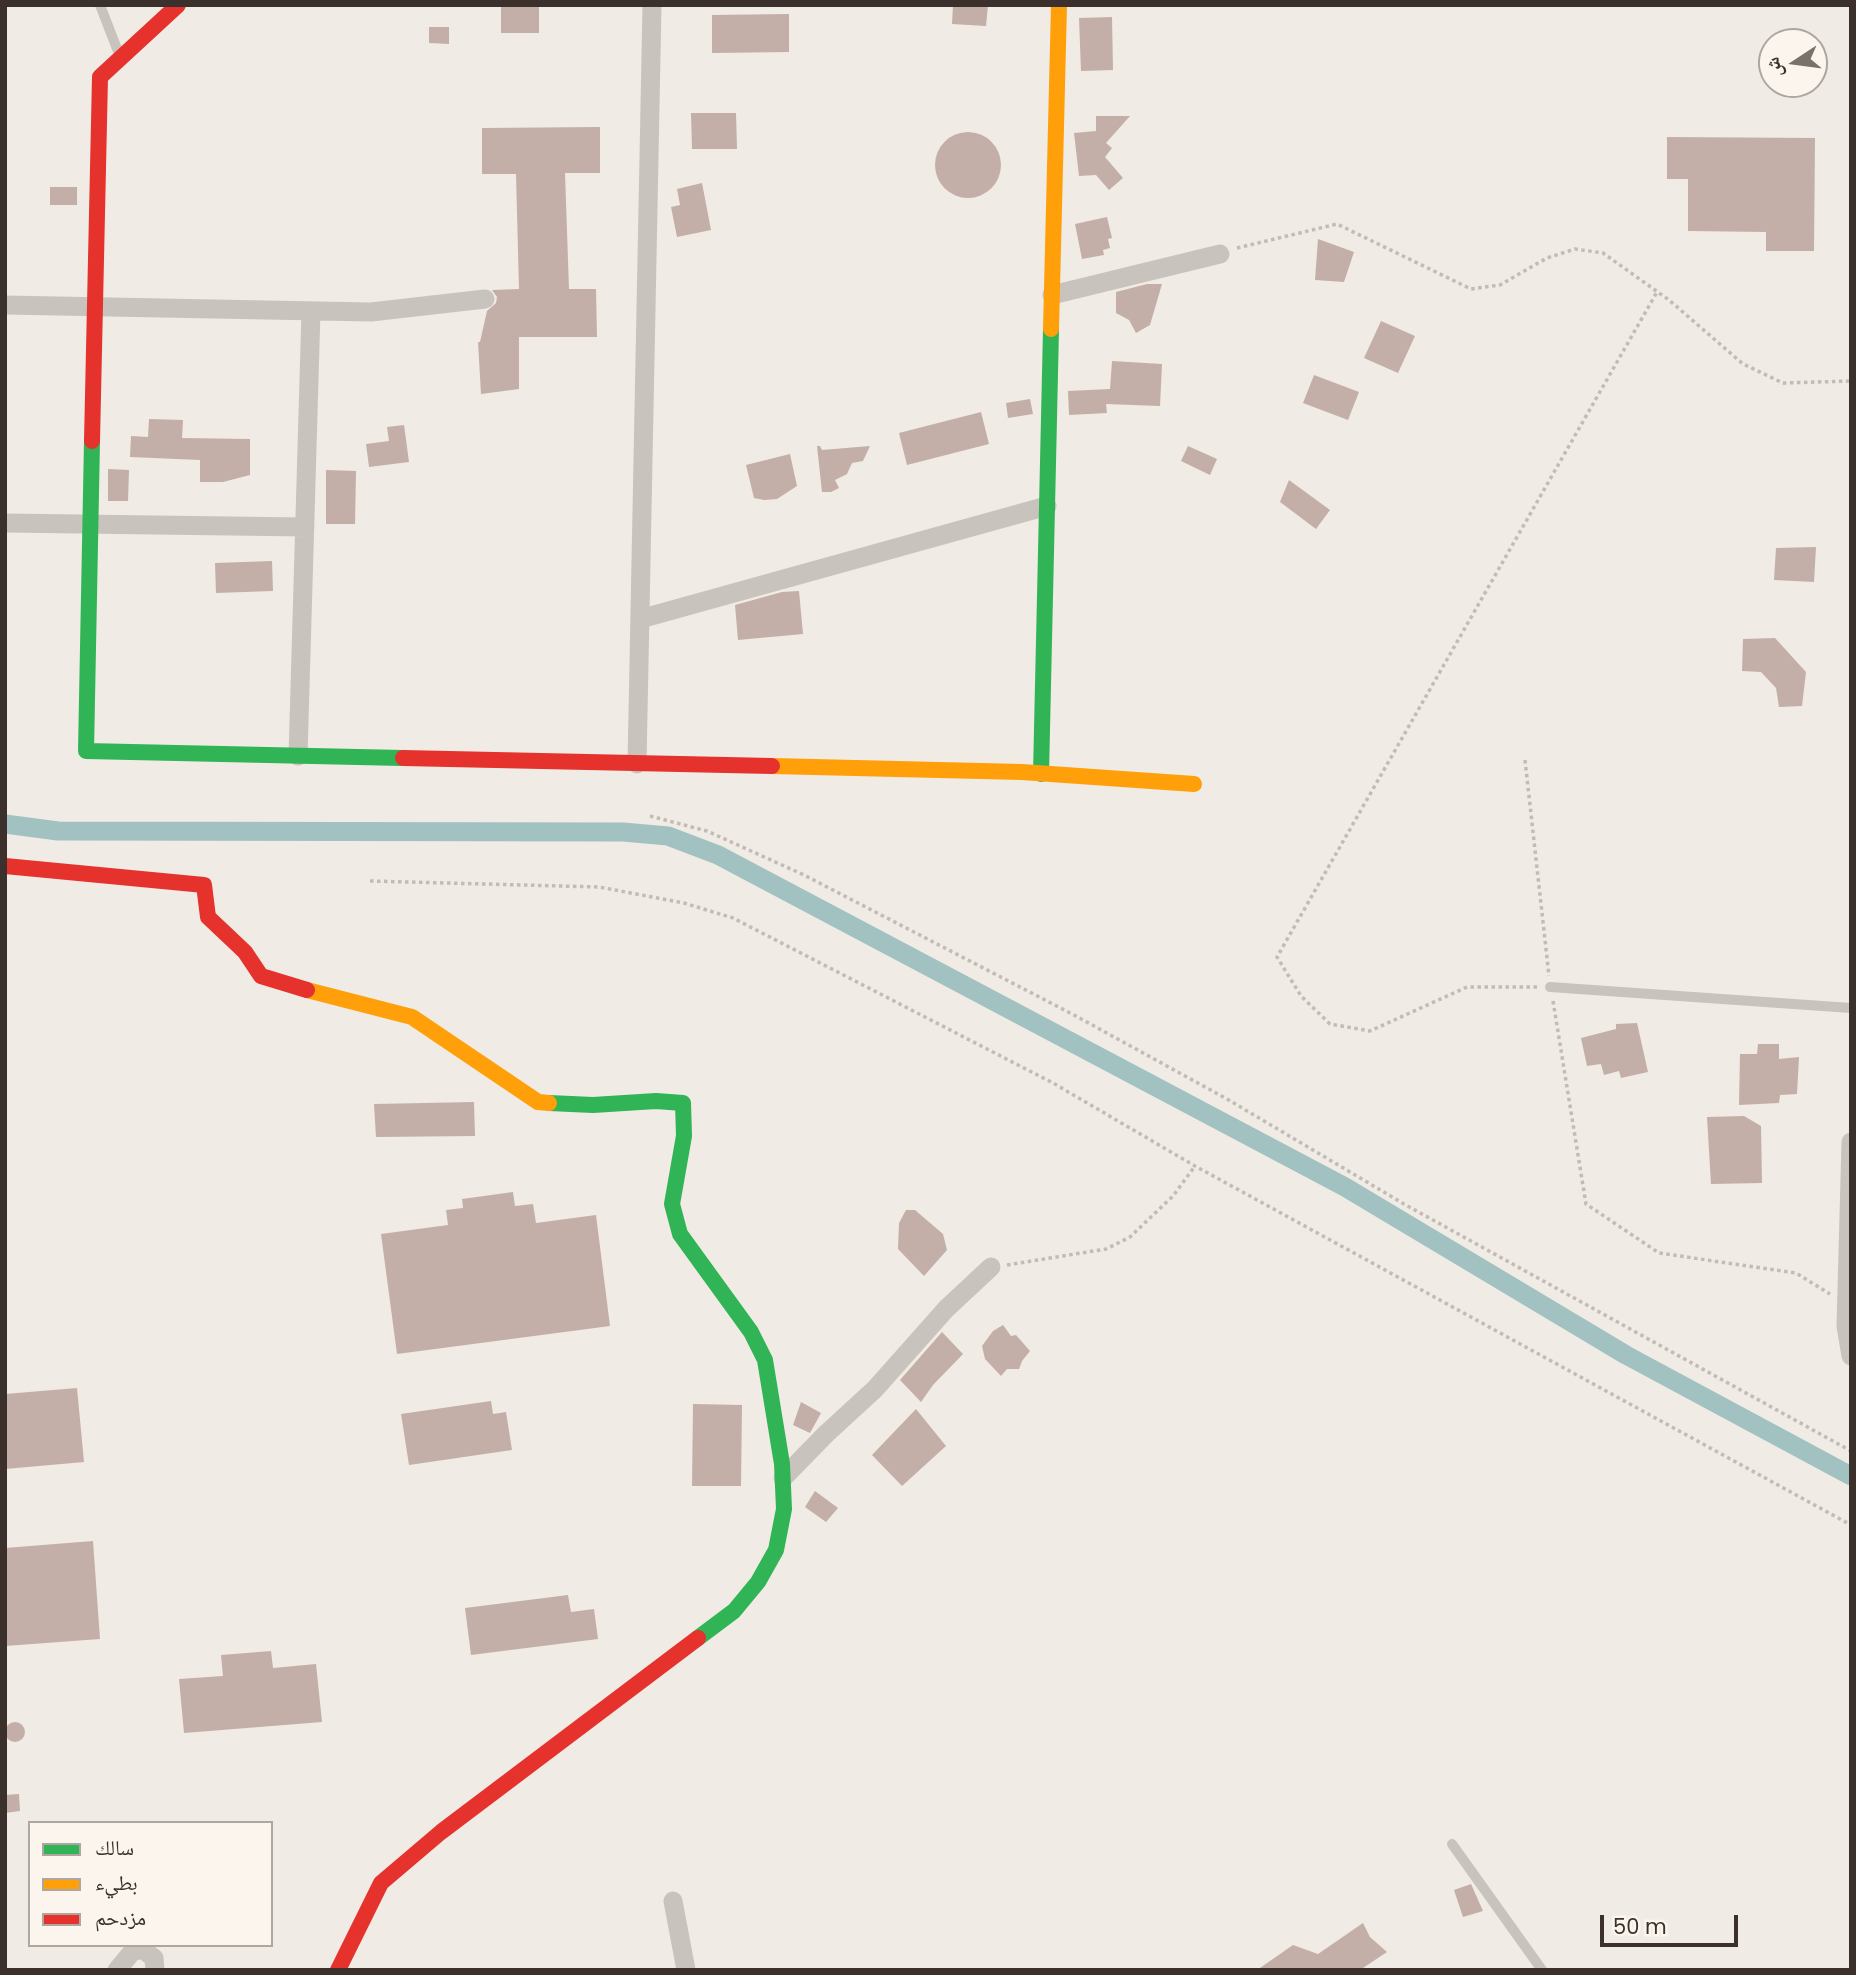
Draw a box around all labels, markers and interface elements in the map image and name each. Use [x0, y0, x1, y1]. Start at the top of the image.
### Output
north arrow [1758, 28, 1828, 98]
text: ش [1759, 55, 1789, 80]
legend [28, 1821, 273, 1947]
text: سالك [95, 1833, 134, 1862]
text: بطيء [95, 1868, 138, 1897]
scale bar [1604, 1902, 1742, 1946]
text: مزدحم [95, 1903, 146, 1932]
text: 50 m [1613, 1912, 1667, 1941]

